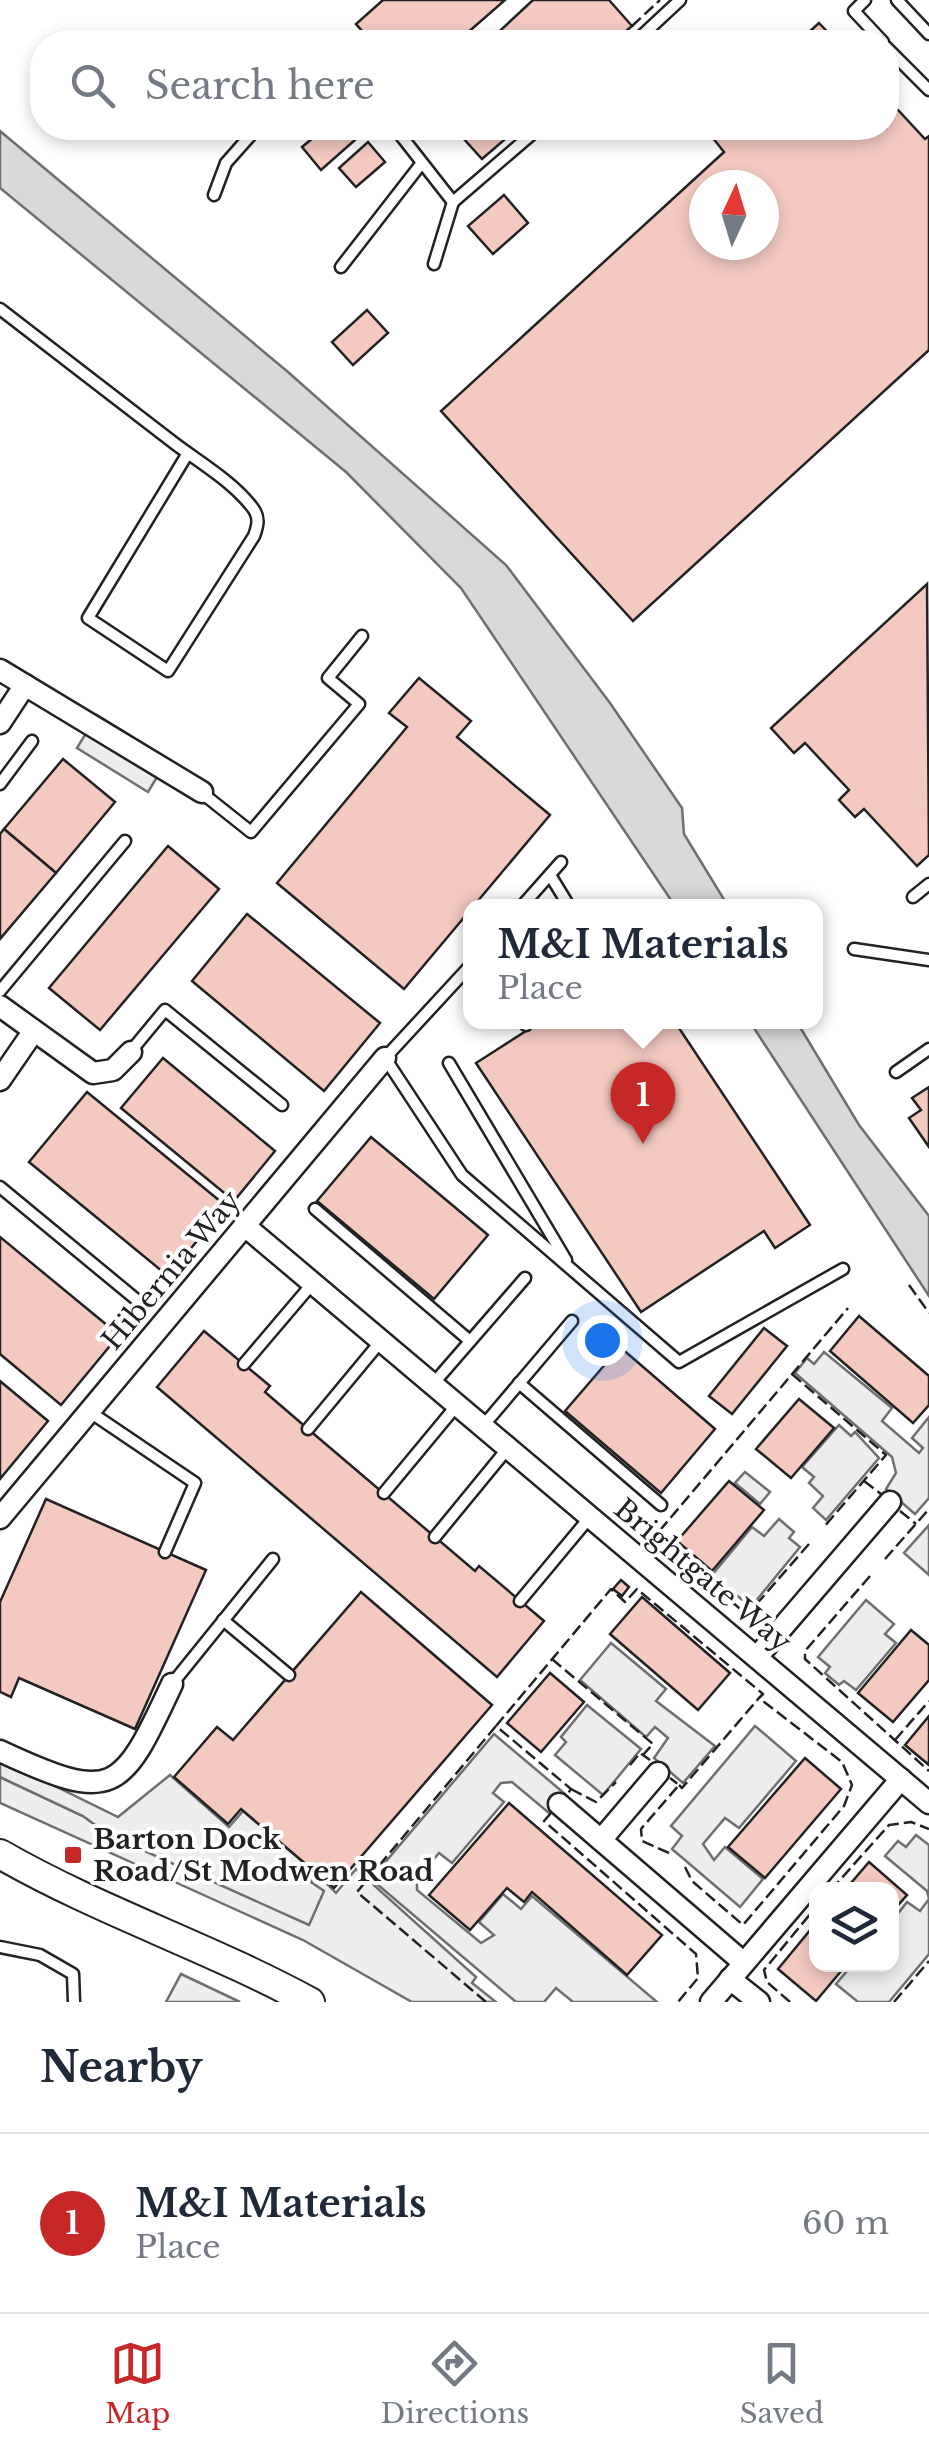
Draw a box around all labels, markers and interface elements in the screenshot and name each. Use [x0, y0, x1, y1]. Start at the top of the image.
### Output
search box [30, 30, 899, 140]
icon: search [65, 58, 120, 113]
text: Search here [145, 62, 375, 109]
north arrow [689, 170, 779, 260]
popup [463, 899, 823, 1029]
text: M&I Materials [497, 921, 789, 968]
text: Place [497, 968, 583, 1008]
pin: 1 [610, 1062, 676, 1144]
street label: Hibernia Way [95, 1183, 248, 1357]
your location [577, 1315, 628, 1366]
street label: Brightgate Way [607, 1491, 798, 1660]
place label: Barton Dock Road/St Modwen Road [93, 1822, 434, 1889]
marker: Barton Dock Road/St Modwen Road [62, 1844, 84, 1866]
map controls [809, 1882, 899, 1972]
button: layers [809, 1882, 899, 1972]
text: Nearby [40, 2041, 203, 2093]
text: M&I Materials [135, 2180, 427, 2227]
text: 1 [66, 2203, 79, 2243]
text: 60 m [802, 2203, 889, 2243]
text: Place [135, 2227, 221, 2267]
tab: Map [105, 2336, 170, 2431]
tab: Directions [380, 2336, 529, 2431]
tab: Saved [739, 2336, 824, 2431]

